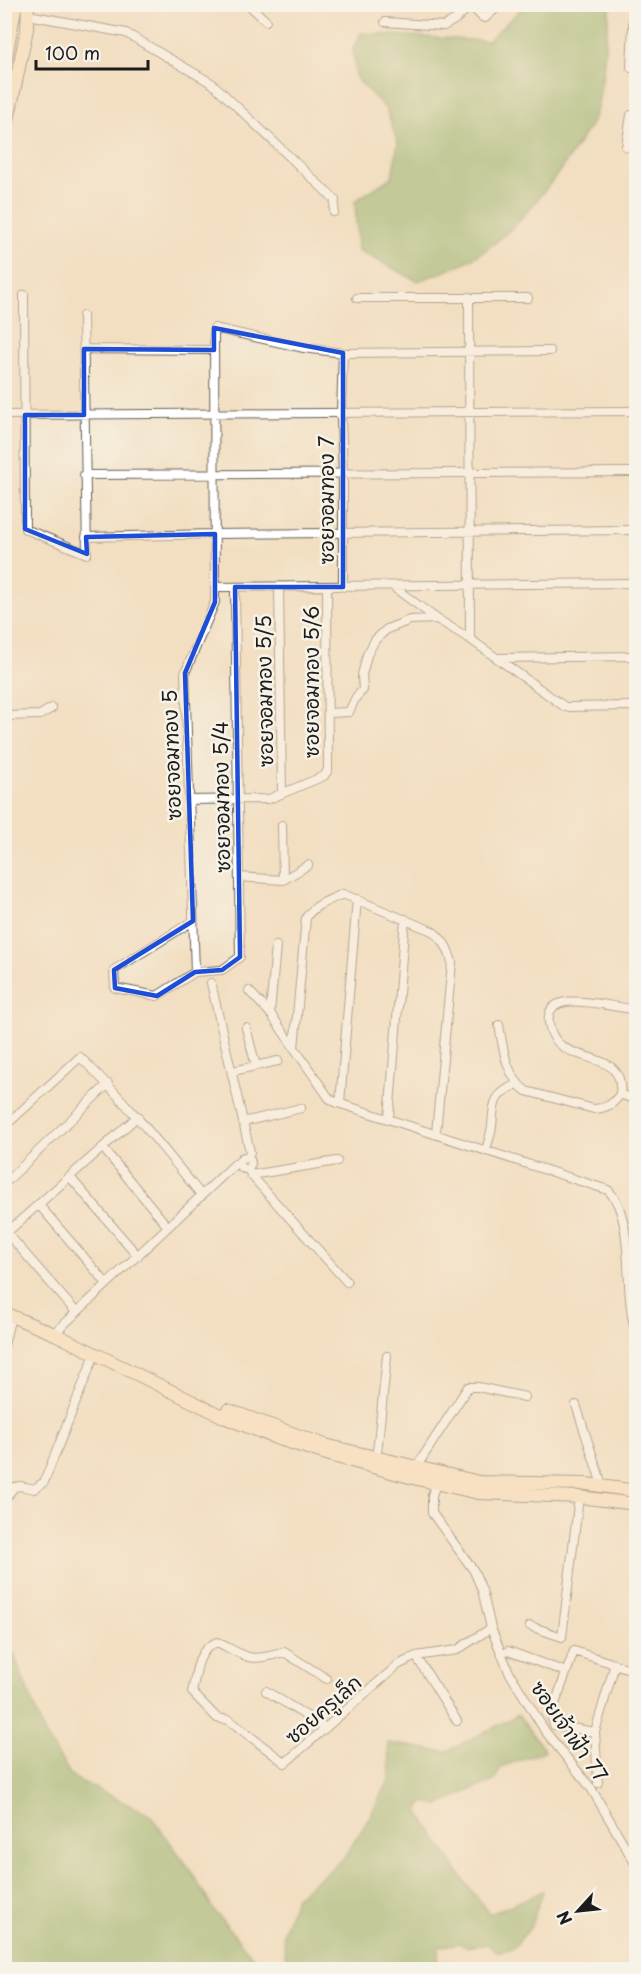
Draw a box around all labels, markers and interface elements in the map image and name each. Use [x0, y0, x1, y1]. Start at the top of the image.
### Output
scale bar [36, 33, 148, 71]
text: 100 m [45, 39, 100, 66]
street label: ซอยจอมทอง 7 [311, 435, 341, 565]
street label: ซอยจอมทอง 5/6 [296, 606, 326, 758]
street label: ซอยจอมทอง 5/5 [248, 615, 280, 767]
street label: ซอยจอมทอง 5 [154, 689, 188, 821]
street label: ซอยจอมทอง 5/4 [205, 721, 237, 873]
street label: ซอยครูเล็ก [278, 1667, 369, 1752]
street label: ซอยเจ้าฟ้า 77 [524, 1674, 616, 1788]
north arrow [548, 1881, 608, 1941]
text: N [550, 1907, 577, 1929]

